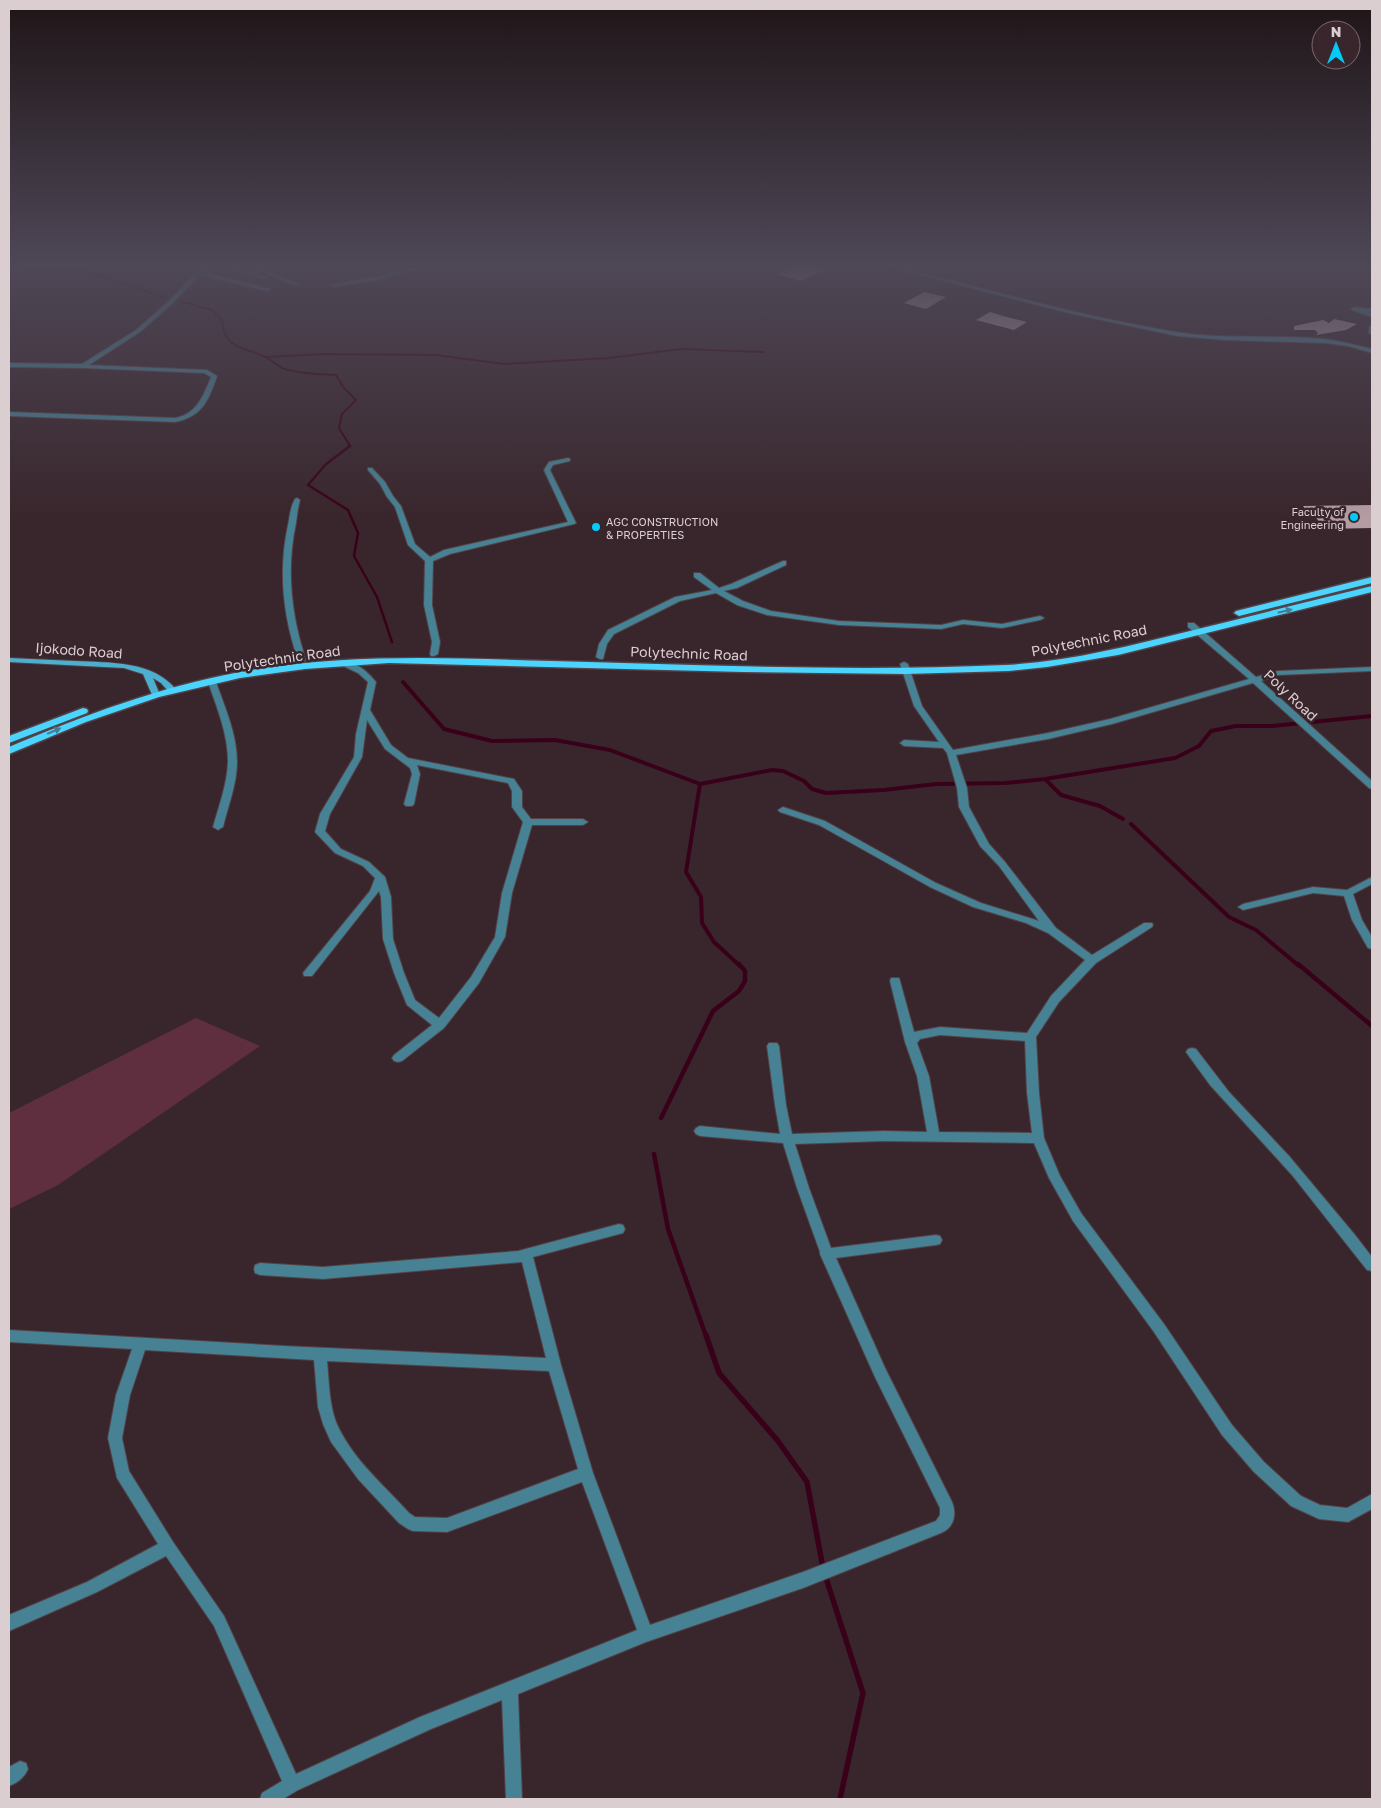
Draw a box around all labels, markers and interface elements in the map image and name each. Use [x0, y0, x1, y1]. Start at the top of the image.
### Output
north arrow [1311, 20, 1361, 70]
text: N [1331, 23, 1341, 40]
place label: Faculty of Engineering [1281, 505, 1344, 531]
marker: Faculty of Engineering [1348, 511, 1360, 523]
place label: AGC CONSTRUCTION & PROPERTIES [606, 515, 718, 541]
marker: AGC CONSTRUCTION & PROPERTIES [590, 521, 602, 533]
one-way arrow [1278, 607, 1293, 615]
street label: Polytechnic Road [1030, 620, 1148, 660]
street label: Ijokodo Road [35, 638, 123, 662]
street label: Polytechnic Road [223, 641, 341, 675]
street label: Polytechnic Road [630, 642, 748, 664]
street label: Poly Road [1261, 666, 1321, 724]
one-way arrow [46, 727, 61, 735]

